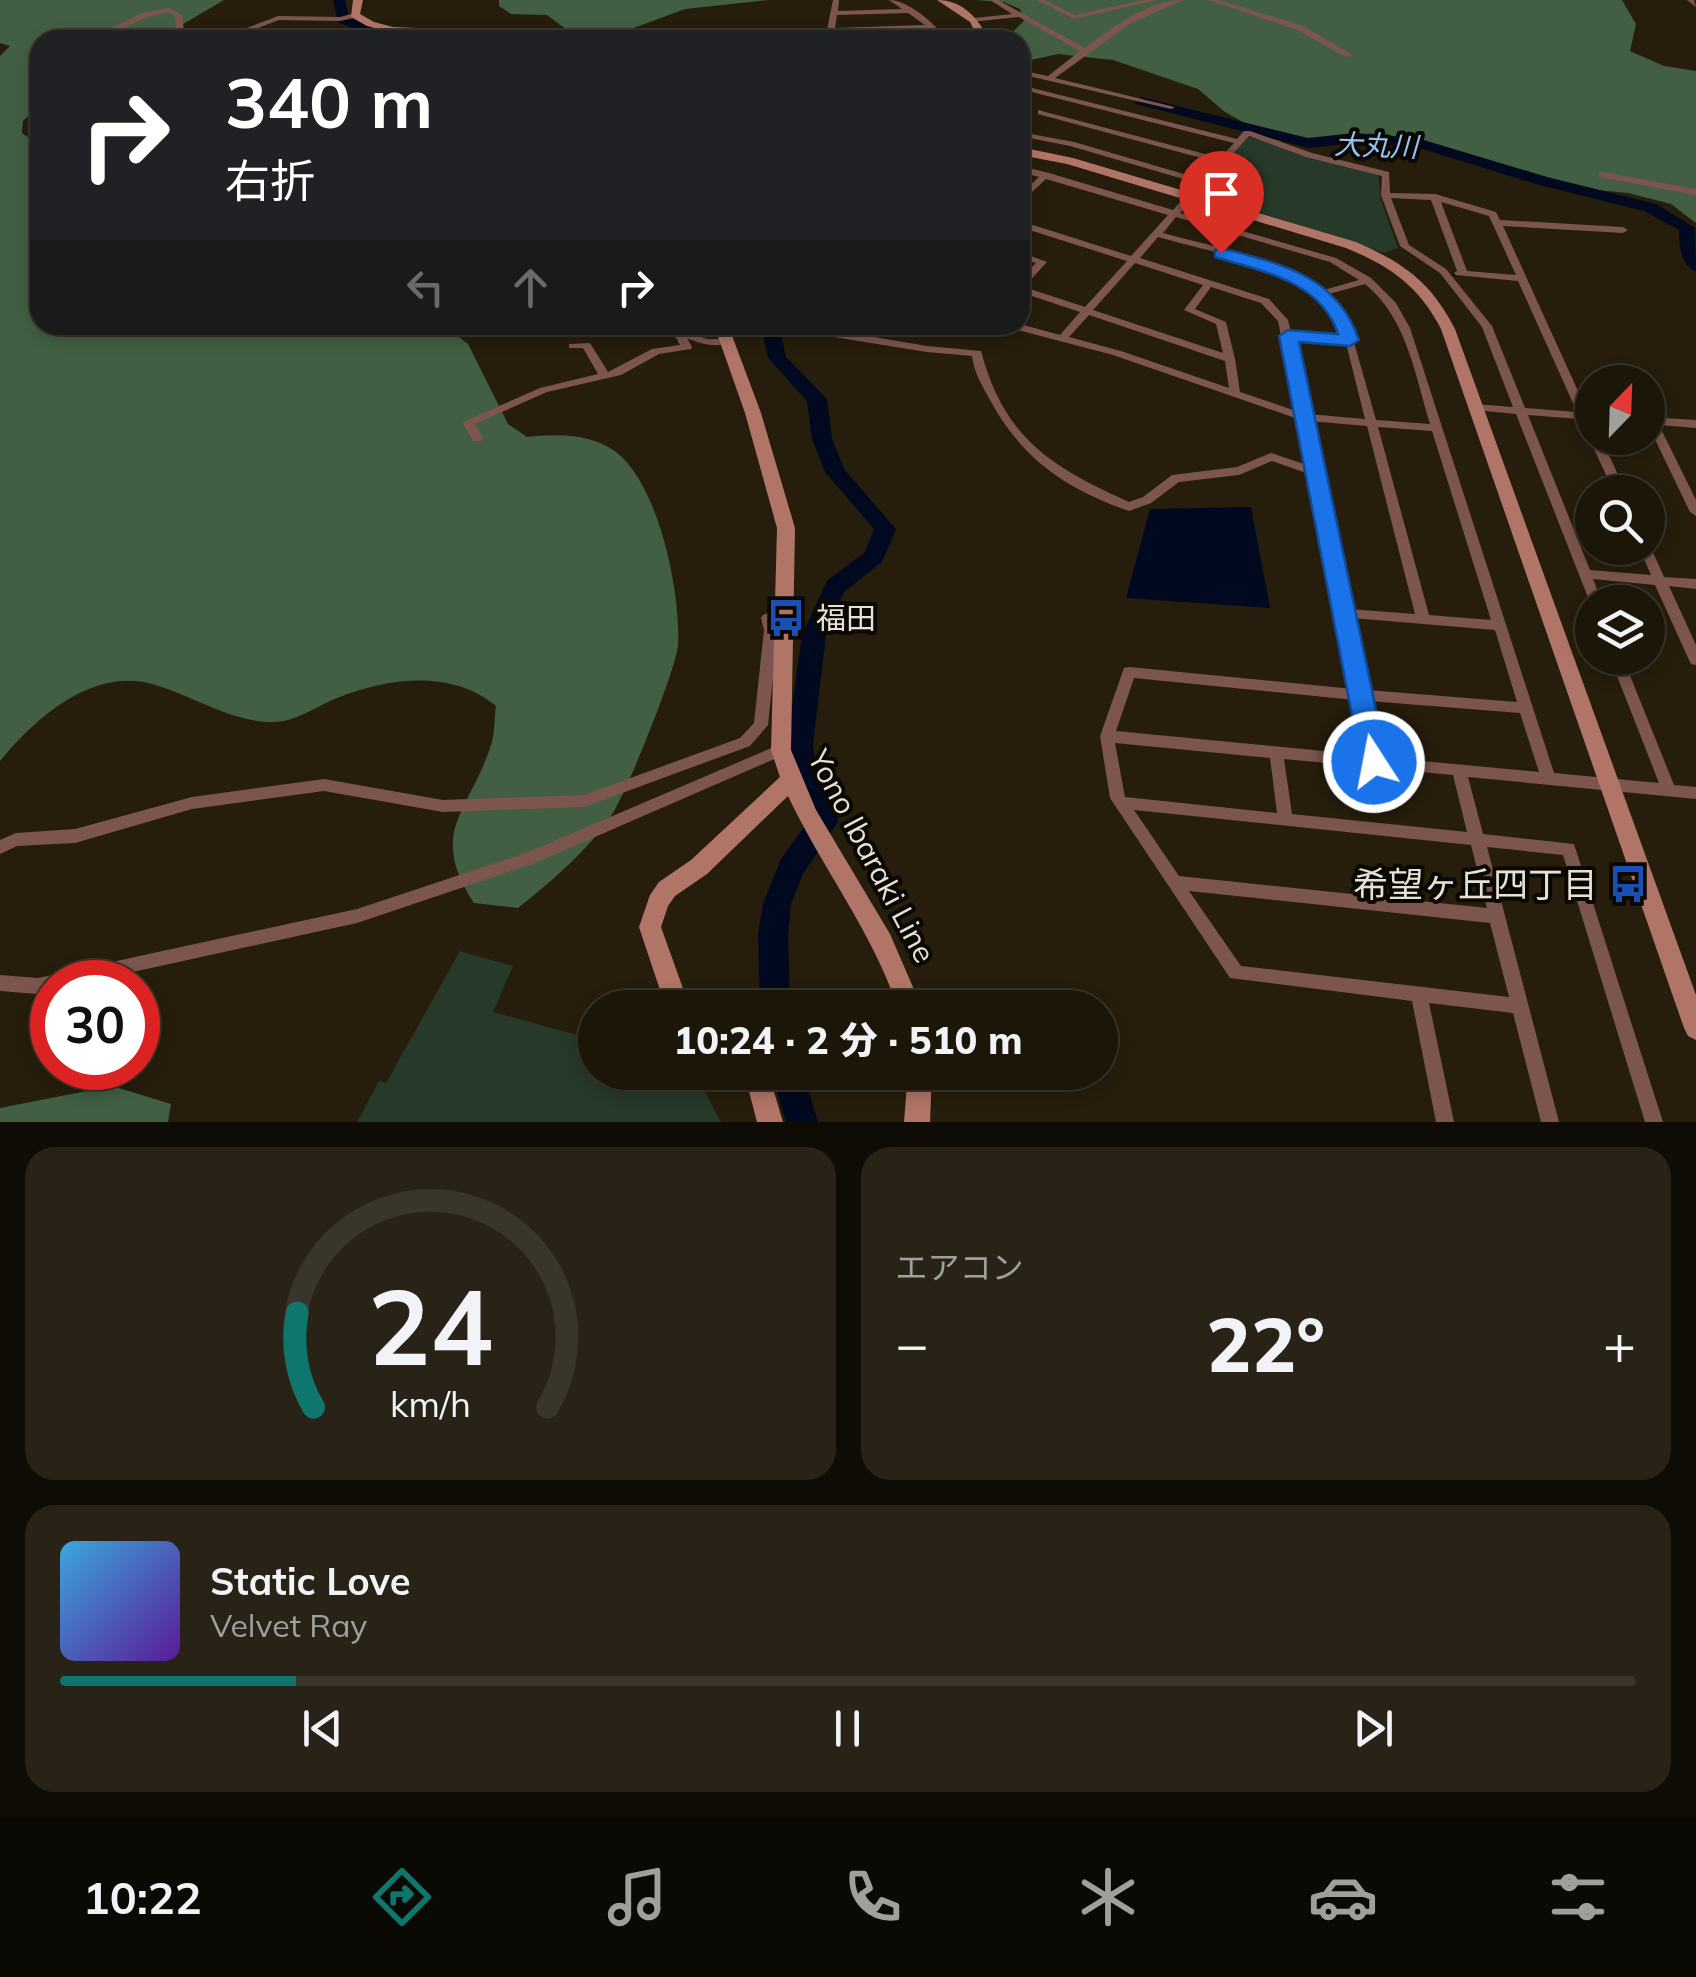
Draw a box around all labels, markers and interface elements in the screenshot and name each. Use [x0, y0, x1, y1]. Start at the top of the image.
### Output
text: 340 m [225, 58, 433, 146]
icon: right [60, 70, 190, 200]
water label: 大丸川 [1333, 126, 1422, 164]
pin [1179, 151, 1264, 254]
text: 右折 [225, 152, 315, 208]
icon: arrive [1194, 166, 1249, 221]
icon: left [398, 260, 453, 315]
icon: ahead [503, 260, 558, 315]
icon: right [608, 260, 663, 315]
north arrow [1575, 365, 1665, 455]
map controls [1575, 365, 1665, 675]
button: search [1575, 475, 1665, 565]
button: layers [1575, 585, 1665, 675]
bus stop icon: 福田 [765, 597, 807, 639]
place label: 福田 [816, 599, 876, 637]
position arrow [1322, 710, 1426, 814]
street label: Yono Ibaraki Line [799, 742, 944, 969]
place label: 希望ヶ丘四丁目 [1353, 862, 1598, 906]
bus stop icon: 希望ヶ丘四丁目 [1607, 863, 1649, 905]
speed limit sign: 30 [30, 960, 160, 1090]
text: 10:24 · 2 分 · 510 m [673, 1016, 1023, 1064]
text: エアコン [896, 1247, 1024, 1287]
text: 24 [368, 1260, 493, 1391]
text: 22° [1206, 1297, 1325, 1391]
text: − [896, 1309, 929, 1378]
text: + [1603, 1309, 1636, 1378]
text: km/h [390, 1381, 471, 1426]
text: Static Love [210, 1557, 411, 1605]
text: Velvet Ray [210, 1605, 367, 1645]
icon: previous [295, 1701, 350, 1756]
icon: pause [820, 1701, 875, 1756]
icon: next [1346, 1701, 1401, 1756]
icon: directions [367, 1862, 437, 1932]
icon: music [602, 1862, 672, 1932]
icon: phone [838, 1862, 908, 1932]
icon: climate [1073, 1862, 1143, 1932]
icon: car [1308, 1862, 1378, 1932]
icon: filters [1543, 1862, 1613, 1932]
text: 10:22 [83, 1869, 202, 1925]

